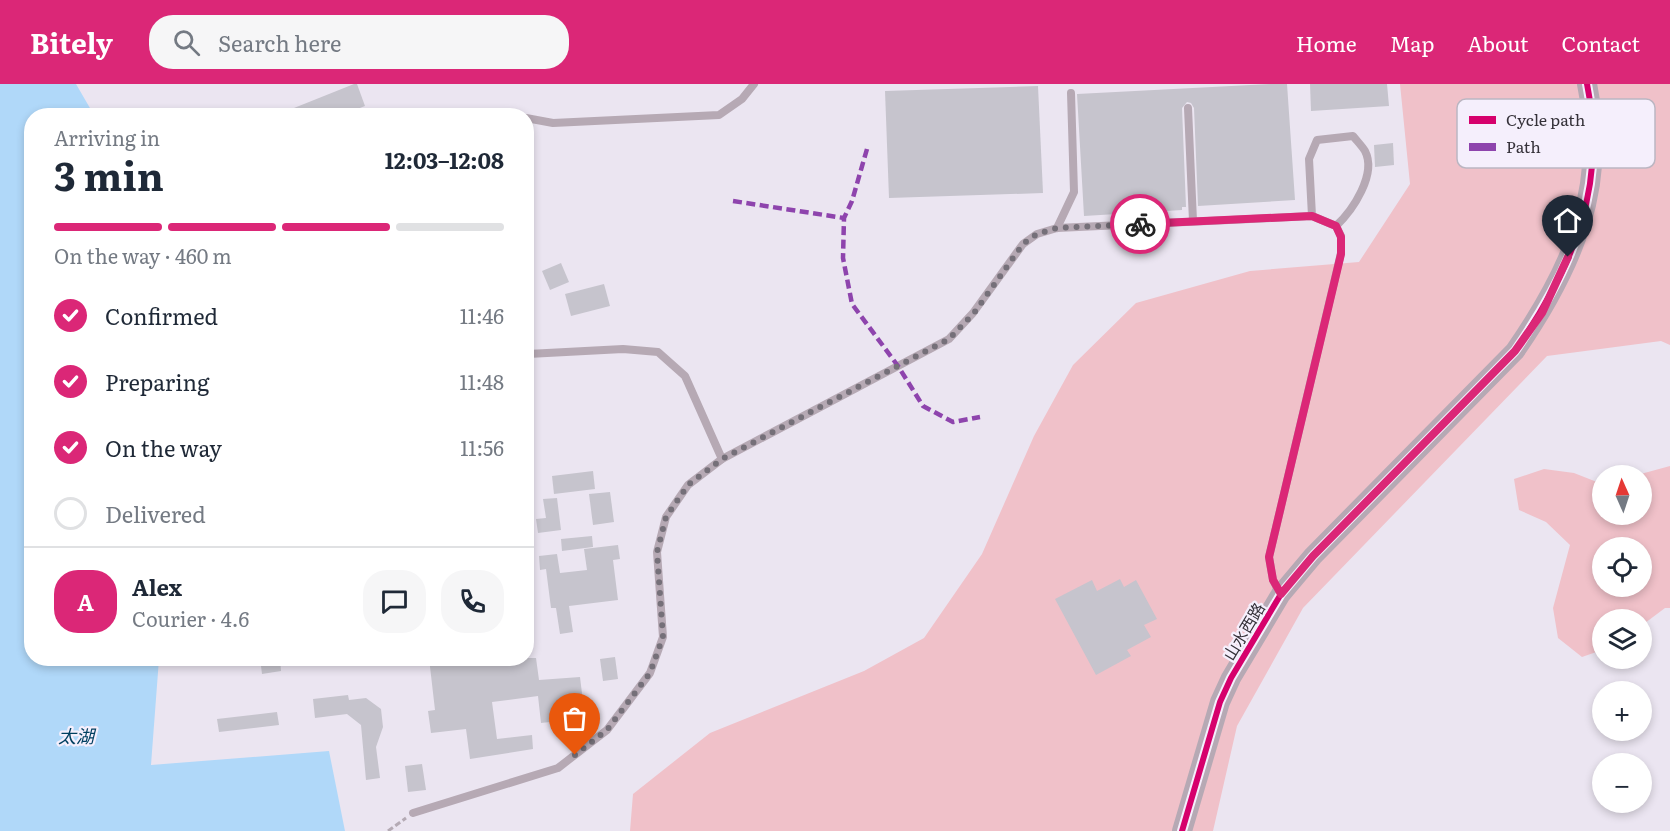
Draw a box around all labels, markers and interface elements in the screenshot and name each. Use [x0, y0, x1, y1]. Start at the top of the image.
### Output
search box [149, 15, 569, 69]
text: Bitely [30, 21, 113, 63]
icon: search [170, 26, 203, 59]
text: Search here [218, 26, 341, 59]
text: Home [1296, 27, 1357, 58]
text: Map [1390, 27, 1434, 58]
text: About [1467, 27, 1529, 58]
text: Contact [1562, 27, 1640, 58]
legend [1457, 99, 1655, 168]
text: Cycle path [1506, 107, 1586, 131]
text: Arriving in [54, 122, 160, 152]
text: Path [1506, 134, 1541, 158]
text: 12:03–12:08 [385, 143, 504, 176]
text: 3 min [54, 145, 164, 203]
courier [1110, 194, 1170, 254]
pin [1542, 195, 1593, 257]
icon: home [1551, 204, 1584, 237]
icon: bike [1124, 208, 1157, 241]
text: On the way · 460 m [54, 240, 232, 270]
icon: check [54, 299, 87, 332]
text: Confirmed [105, 299, 218, 332]
text: 11:46 [460, 300, 504, 330]
icon: check [54, 365, 87, 398]
text: Preparing [105, 365, 209, 398]
text: 11:48 [459, 366, 504, 396]
icon: check [54, 431, 87, 464]
text: On the way [105, 431, 222, 464]
text: 11:56 [460, 432, 504, 462]
north arrow [1592, 465, 1652, 525]
map controls [1592, 465, 1652, 813]
text: Delivered [105, 497, 206, 530]
button: locate [1592, 537, 1652, 597]
text: Alex [132, 570, 182, 603]
button: chat [363, 570, 426, 633]
button: phone [441, 570, 504, 633]
text: A [77, 585, 94, 618]
street label: 山水西路 [1216, 597, 1270, 665]
text: Courier · 4.6 [132, 603, 249, 633]
button: layers [1592, 609, 1652, 669]
button: + [1592, 681, 1652, 741]
pin [549, 693, 600, 755]
icon: bag [558, 702, 591, 735]
water label: 太湖 [58, 722, 97, 749]
button: − [1592, 753, 1652, 813]

